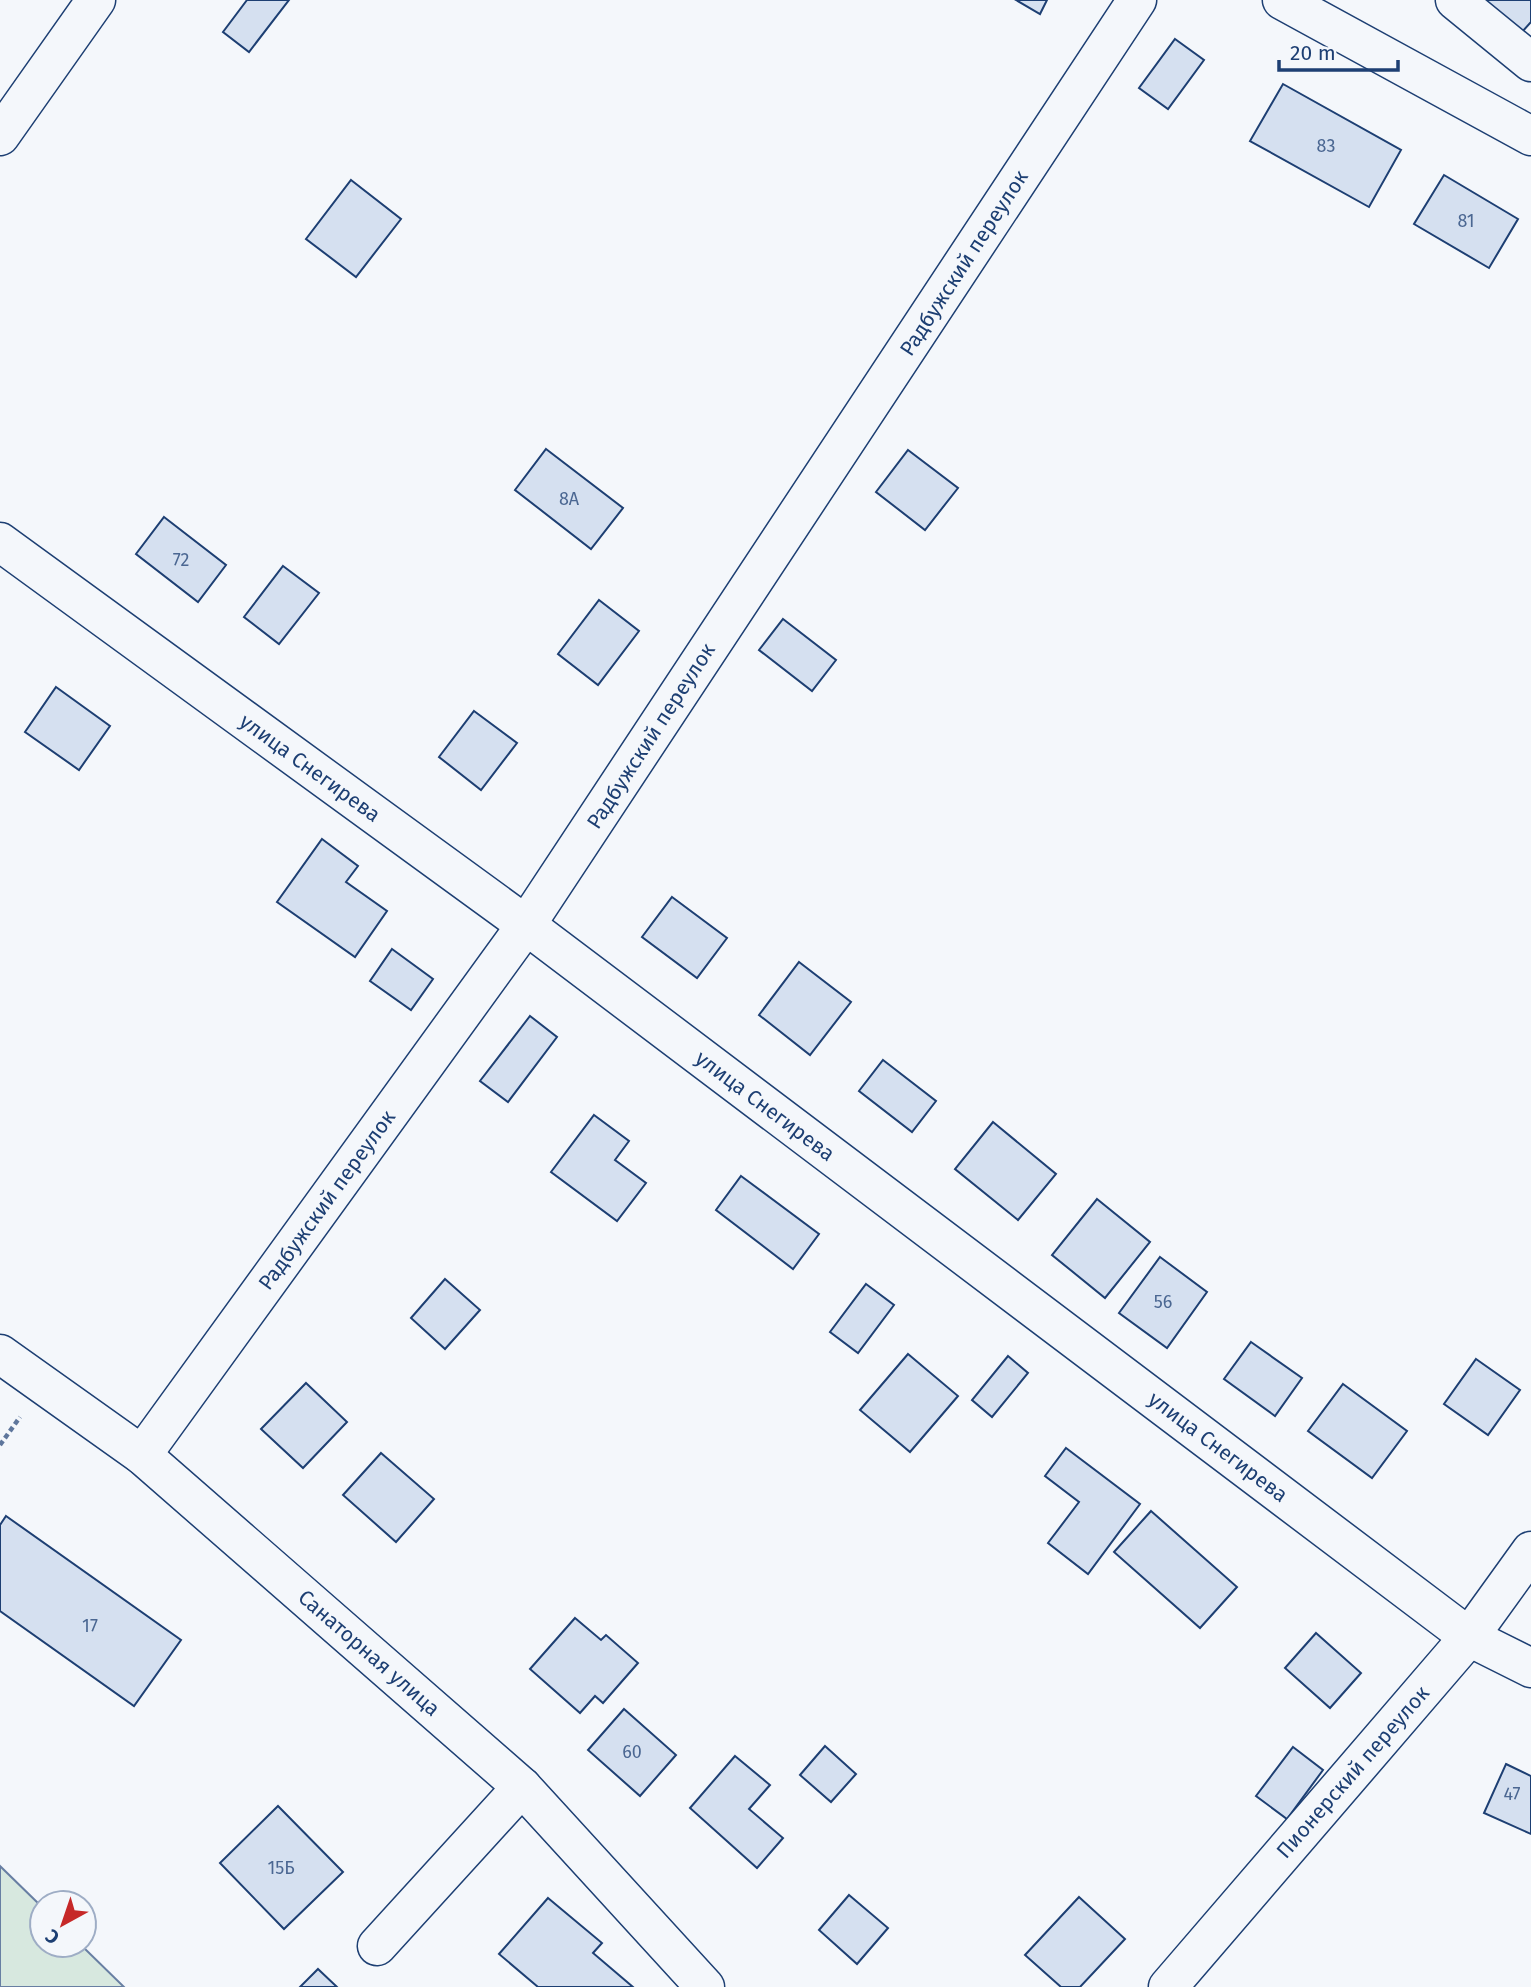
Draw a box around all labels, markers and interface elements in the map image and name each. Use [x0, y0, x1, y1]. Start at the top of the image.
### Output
scale bar [1279, 28, 1398, 72]
text: 20 m [1290, 40, 1336, 66]
house number: 83 [1317, 135, 1335, 157]
street label: Радбужский переулок [894, 165, 1034, 361]
house number: 81 [1457, 210, 1475, 232]
house number: 8А [559, 488, 580, 510]
house number: 72 [173, 549, 189, 571]
street label: Радбужский переулок [581, 638, 721, 834]
street label: улица Снегирева [234, 708, 386, 828]
street label: улица Снегирева [690, 1045, 840, 1167]
street label: Радбужский переулок [253, 1105, 401, 1295]
house number: 56 [1154, 1291, 1172, 1313]
street label: улица Снегирева [1143, 1386, 1293, 1508]
street label: Санаторная улица [293, 1584, 445, 1722]
house number: 17 [82, 1615, 98, 1637]
street label: Пионерский переулок [1271, 1680, 1435, 1864]
house number: 60 [622, 1741, 642, 1763]
house number: 47 [1503, 1783, 1521, 1805]
house number: 15Б [267, 1857, 295, 1879]
north arrow [28, 1889, 98, 1959]
text: С [41, 1924, 64, 1949]

